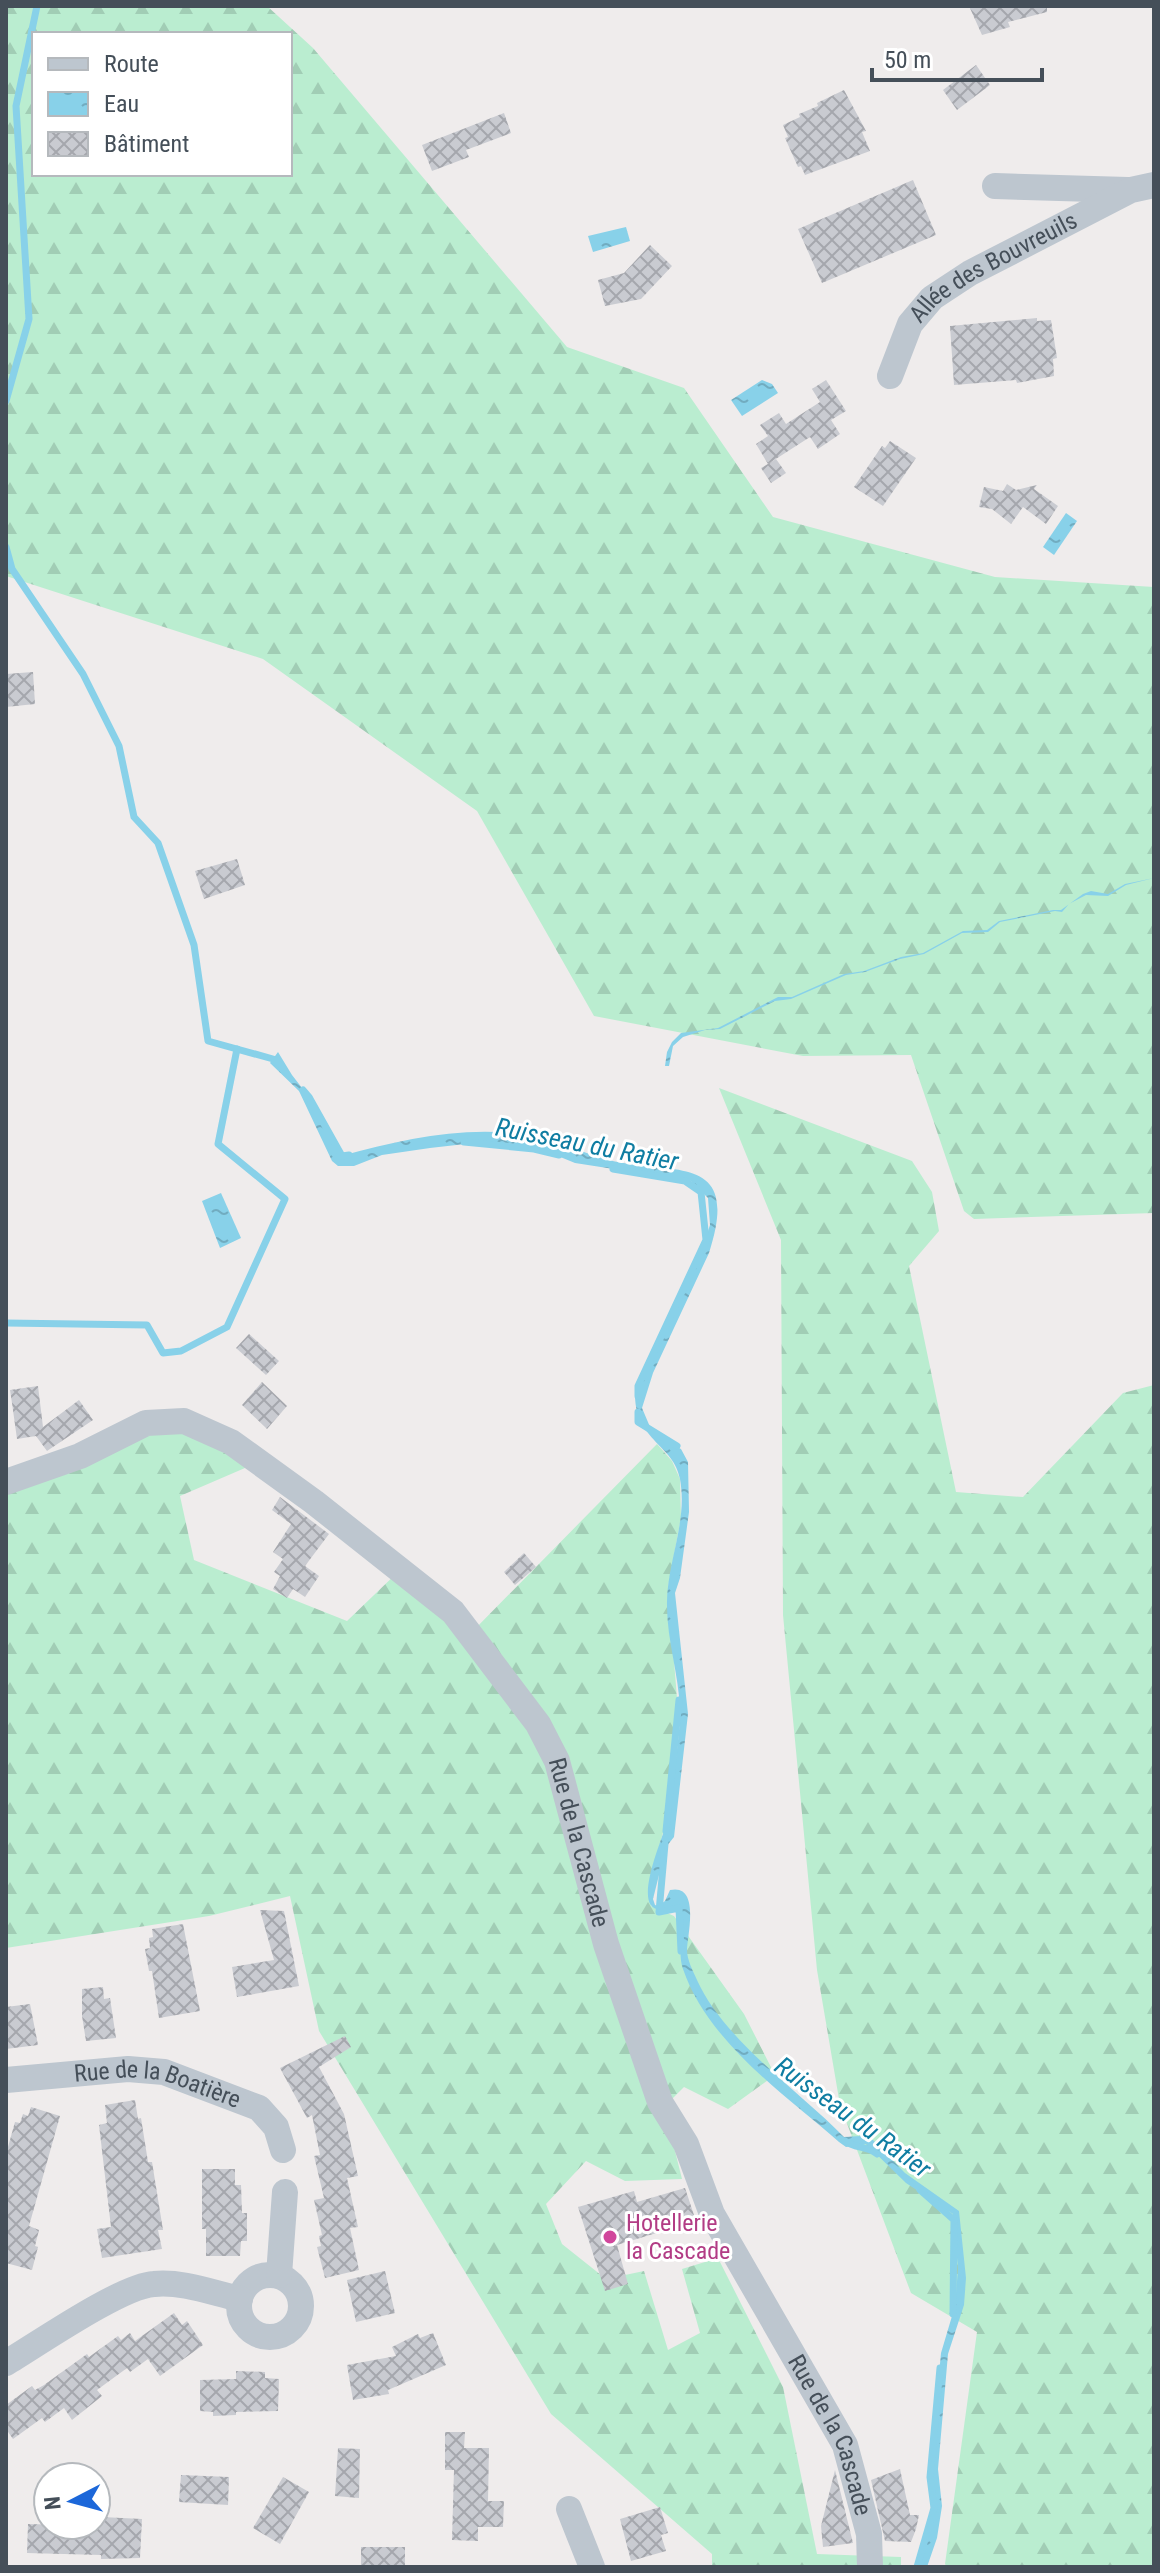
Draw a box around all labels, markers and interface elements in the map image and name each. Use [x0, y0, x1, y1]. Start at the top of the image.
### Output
legend [32, 32, 292, 176]
scale bar [872, 32, 1042, 82]
text: 50 m [884, 46, 931, 74]
text: Route [104, 50, 159, 78]
text: Eau [104, 90, 139, 118]
text: Bâtiment [104, 130, 189, 158]
street label: Allée des Bouvreuils [904, 206, 1082, 328]
water label: Ruisseau du Ratier [493, 1112, 682, 1177]
street label: Rue de la Cascade [543, 1755, 615, 1930]
water label: Ruisseau du Ratier [769, 2050, 938, 2184]
street label: Rue de la Boatière [73, 2055, 245, 2114]
place label: Hotellerie la Cascade [626, 2209, 730, 2265]
marker: Hotellerie la Cascade [601, 2228, 619, 2246]
street label: Rue de la Cascade [782, 2350, 877, 2519]
north arrow [32, 2461, 112, 2541]
text: N [39, 2495, 66, 2511]

